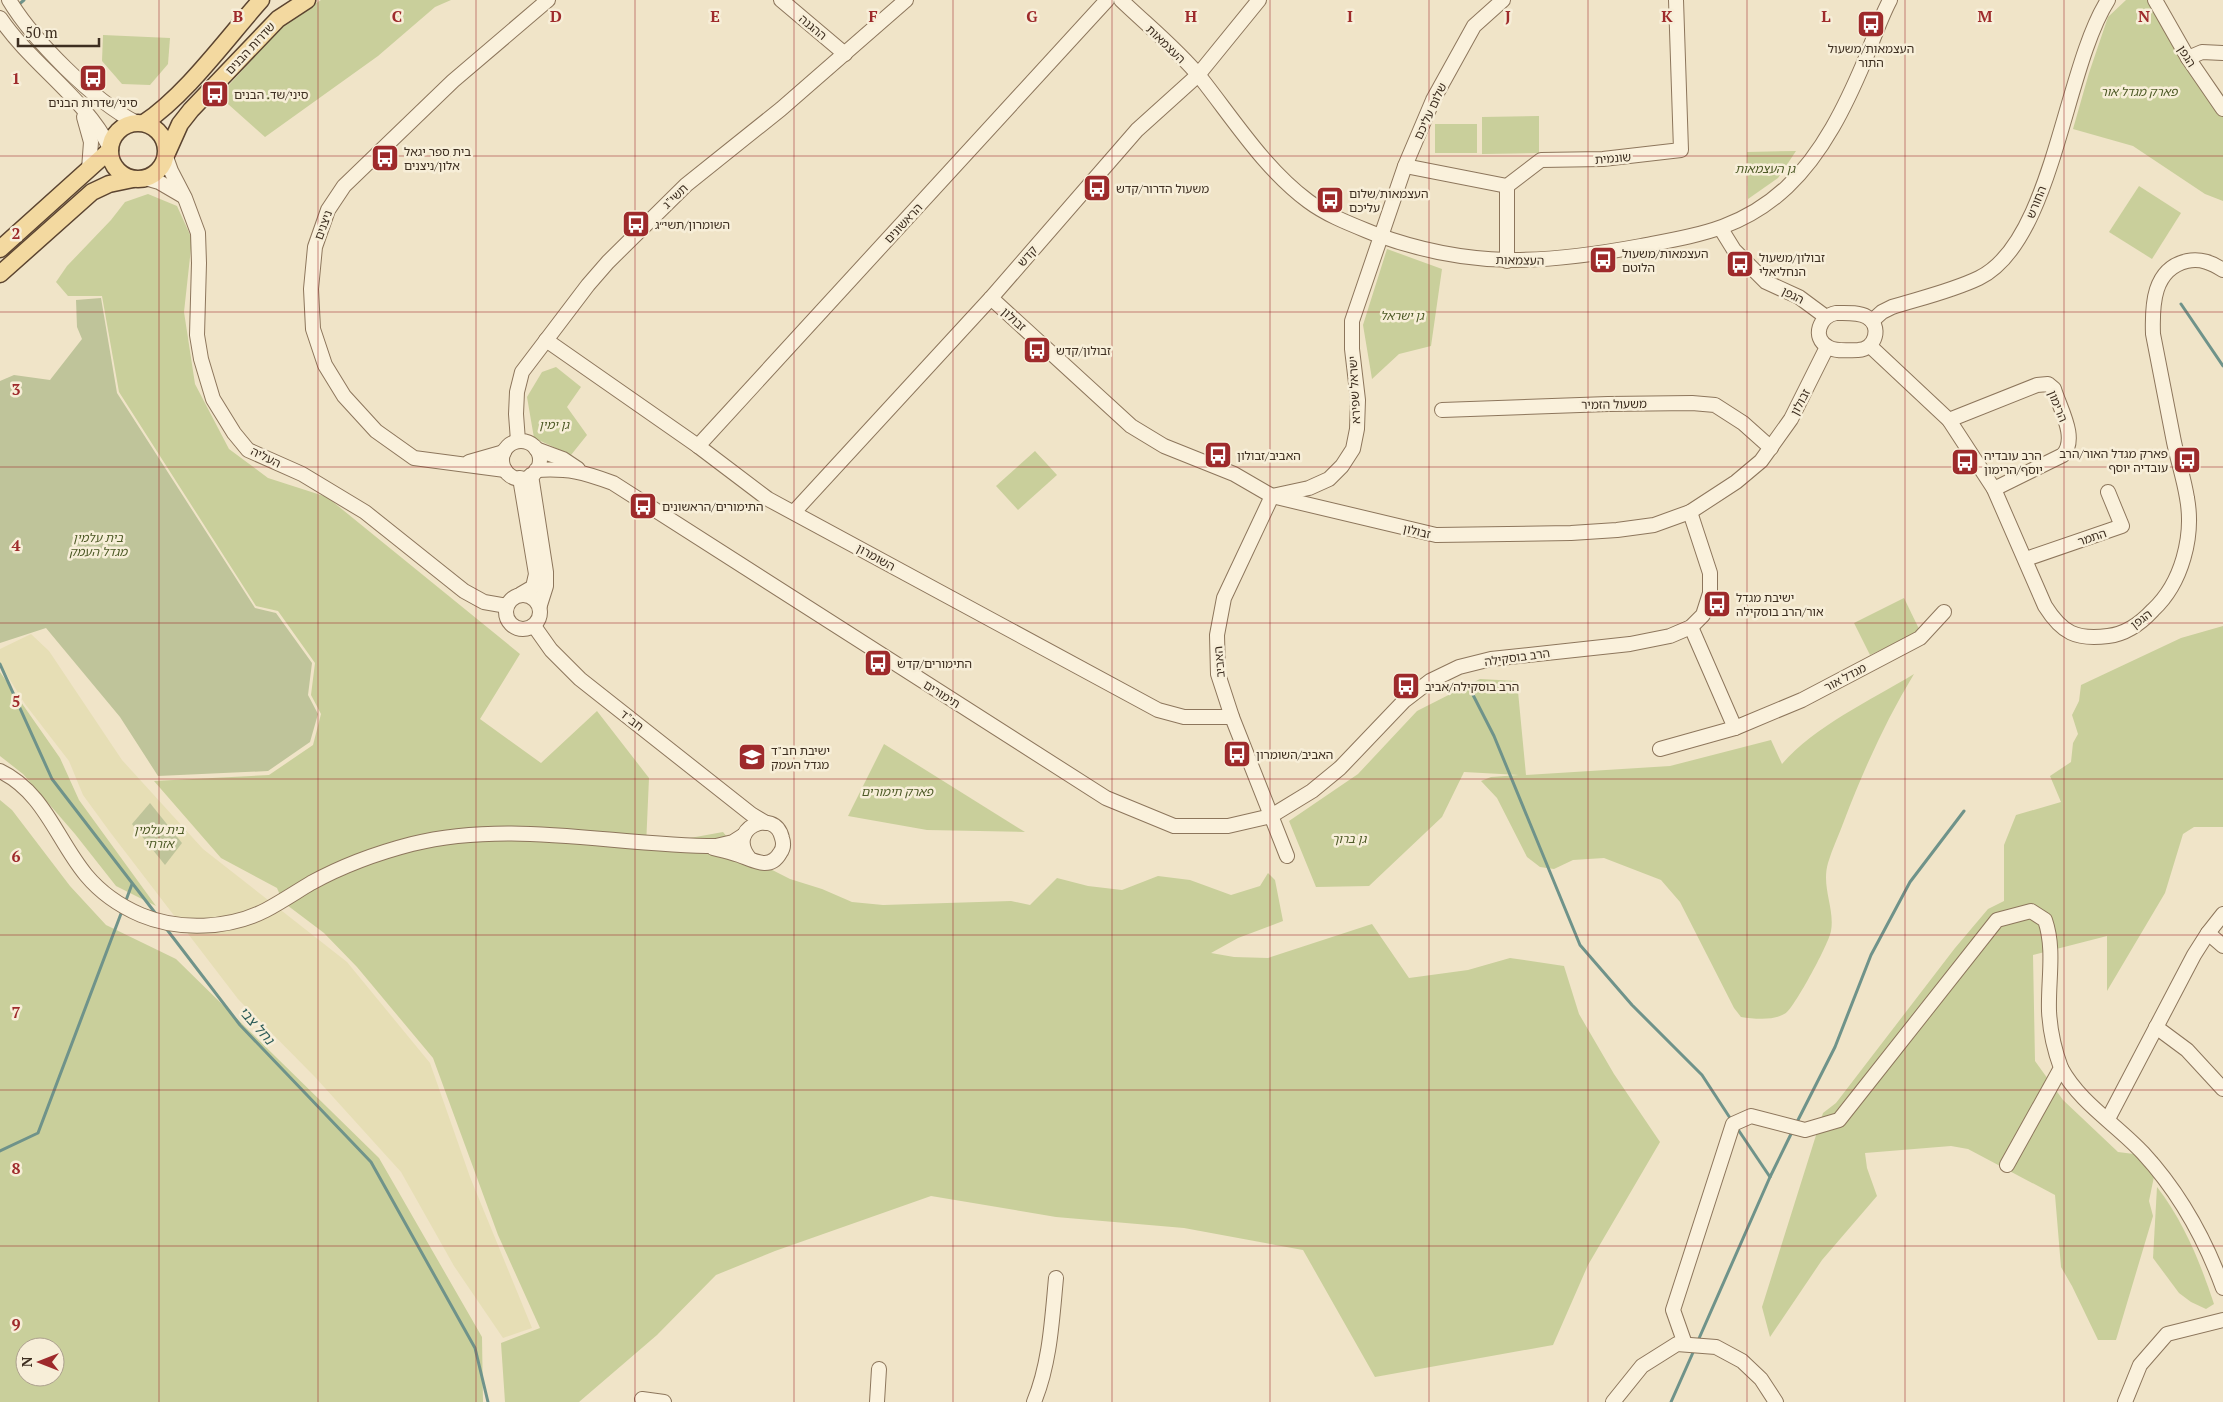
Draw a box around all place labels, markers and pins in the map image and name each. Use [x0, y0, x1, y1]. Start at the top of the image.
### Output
bus stop icon: העצמאות/משעול התור [1856, 9, 1886, 39]
place label: העצמאות/משעול התור [1828, 41, 1914, 70]
bus stop icon: סיני/שדרות הבנים [78, 63, 108, 93]
bus stop icon: סיני/שד. הבנים [200, 79, 230, 109]
place label: סיני/שד. הבנים [234, 87, 309, 102]
place label: סיני/שדרות הבנים [48, 95, 138, 110]
bus stop icon: בית ספר יגאל אלון/ניצנים [370, 143, 400, 173]
place label: בית ספר יגאל אלון/ניצנים [404, 144, 471, 173]
bus stop icon: משעול הדרור/קדש [1082, 173, 1112, 203]
place label: משעול הדרור/קדש [1116, 181, 1209, 196]
bus stop icon: העצמאות/שלום עליכם [1315, 185, 1345, 215]
place label: העצמאות/שלום עליכם [1349, 186, 1429, 215]
bus stop icon: השומרון/תשי״ג [621, 209, 651, 239]
place label: השומרון/תשי״ג [655, 217, 730, 232]
bus stop icon: העצמאות/משעול הלוטם [1588, 245, 1618, 275]
place label: העצמאות/משעול הלוטם [1622, 246, 1708, 275]
bus stop icon: זבולון/משעול הנחליאלי [1725, 249, 1755, 279]
place label: זבולון/משעול הנחליאלי [1759, 250, 1825, 279]
bus stop icon: זבולון/קדש [1022, 335, 1052, 365]
place label: זבולון/קדש [1056, 343, 1111, 358]
bus stop icon: האביב/זבולון [1203, 440, 1233, 470]
bus stop icon: פארק מגדל האור/הרב עובדיה יוסף [2172, 445, 2202, 475]
place label: פארק מגדל האור/הרב עובדיה יוסף [2059, 446, 2168, 475]
bus stop icon: הרב עובדיה יוסף/הרימון [1950, 447, 1980, 477]
place label: האביב/זבולון [1237, 448, 1301, 463]
place label: הרב עובדיה יוסף/הרימון [1984, 448, 2043, 477]
bus stop icon: התימורים/הראשונים [628, 491, 658, 521]
place label: התימורים/הראשונים [662, 499, 764, 514]
bus stop icon: ישיבת מגדל אור/הרב בוסקילה [1702, 589, 1732, 619]
place label: ישיבת מגדל אור/הרב בוסקילה [1736, 590, 1824, 619]
bus stop icon: התימורים/קדש [863, 648, 893, 678]
place label: התימורים/קדש [897, 656, 972, 671]
bus stop icon: הרב בוסקילה/אביב [1391, 671, 1421, 701]
place label: הרב בוסקילה/אביב [1425, 679, 1519, 694]
bus stop icon: האביב/השומרון [1222, 739, 1252, 769]
school or university icon: ישיבת חב"ד מגדל העמק [737, 742, 767, 772]
place label: ישיבת חב"ד מגדל העמק [771, 743, 830, 772]
place label: האביב/השומרון [1256, 747, 1333, 762]

